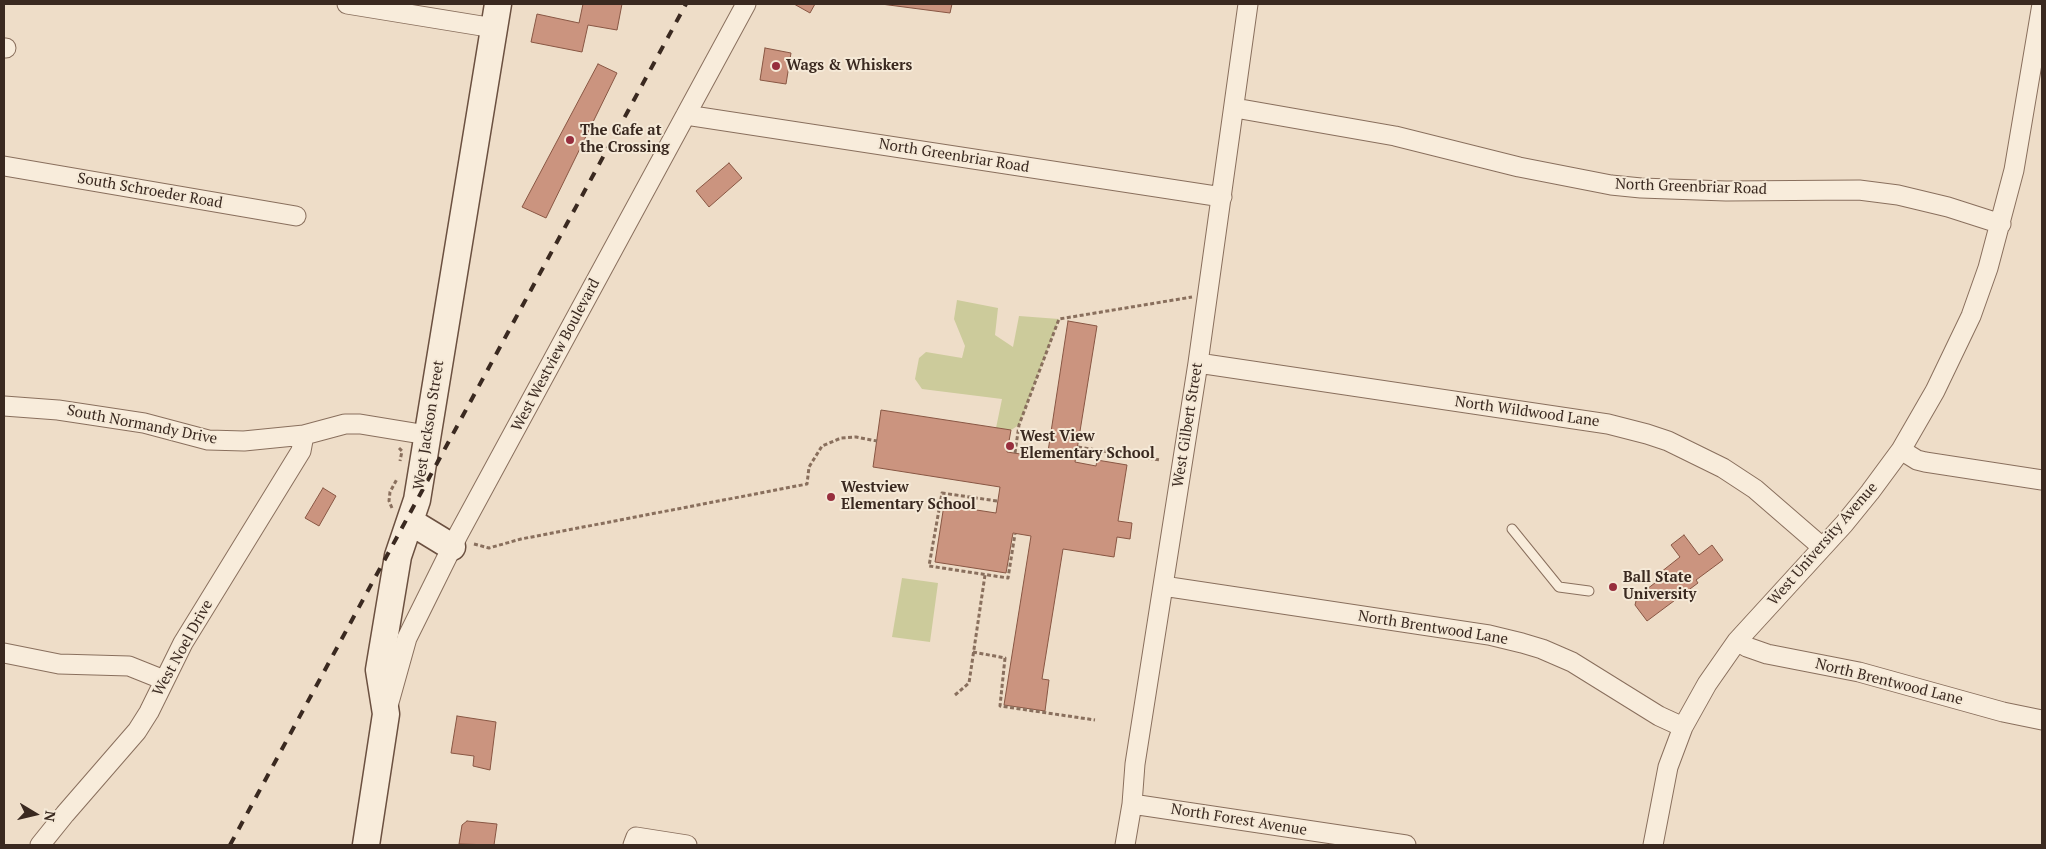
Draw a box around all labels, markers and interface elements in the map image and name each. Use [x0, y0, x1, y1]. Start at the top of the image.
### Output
place label: Wags & Whiskers [786, 57, 912, 75]
marker: Wags & Whiskers [770, 60, 782, 72]
place label: The Cafe at the Crossing [580, 122, 670, 157]
marker: The Cafe at the Crossing [564, 134, 576, 146]
street label: North Greenbriar Road [878, 135, 1030, 177]
street label: South Schroeder Road [76, 169, 224, 213]
street label: North Greenbriar Road [1615, 175, 1767, 199]
street label: West Westview Boulevard [508, 276, 604, 434]
street label: West Jackson Street [410, 359, 448, 491]
street label: West Gilbert Street [1169, 361, 1207, 489]
street label: North Wildwood Lane [1453, 393, 1601, 431]
street label: South Normandy Drive [65, 402, 219, 448]
place label: West View Elementary School [1020, 428, 1155, 463]
marker: West View Elementary School [1004, 440, 1016, 452]
place label: Westview Elementary School [841, 479, 976, 514]
street label: West University Avenue [1765, 479, 1881, 609]
marker: Westview Elementary School [825, 491, 837, 503]
place label: Ball State University [1623, 569, 1696, 604]
marker: Ball State University [1607, 581, 1619, 593]
street label: West Noel Drive [149, 597, 217, 699]
street label: North Brentwood Lane [1357, 607, 1509, 649]
street label: North Brentwood Lane [1813, 655, 1965, 709]
north arrow [10, 789, 60, 839]
street label: North Forest Avenue [1170, 800, 1308, 840]
text: N [40, 810, 61, 823]

